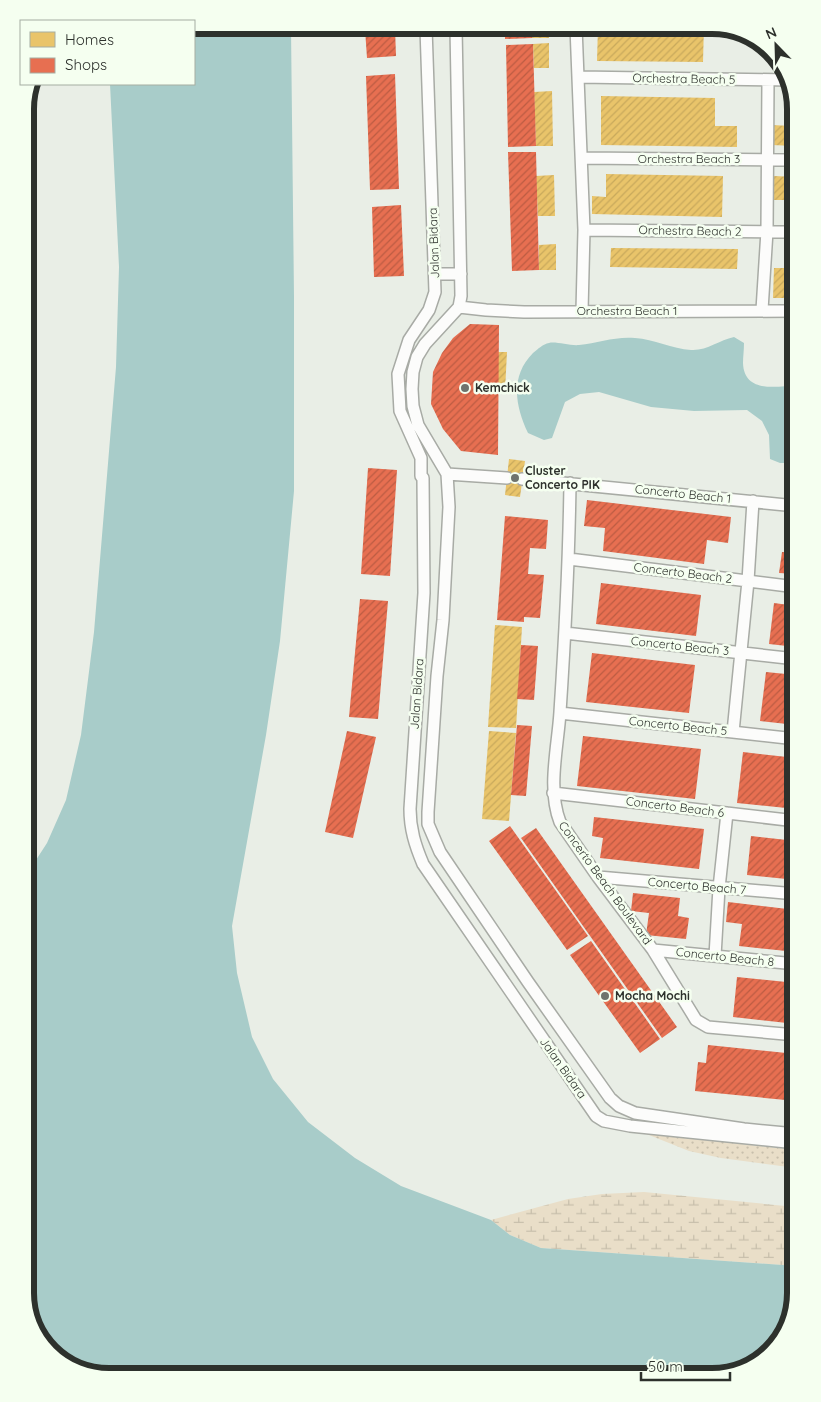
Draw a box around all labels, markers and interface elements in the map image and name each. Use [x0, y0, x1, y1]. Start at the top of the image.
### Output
legend [20, 20, 195, 85]
north arrow [751, 20, 801, 70]
text: N [763, 23, 779, 43]
text: Homes [65, 30, 114, 49]
text: Shops [65, 55, 107, 74]
street label: Orchestra Beach 5 [632, 70, 736, 87]
street label: Orchestra Beach 3 [638, 151, 740, 166]
street label: Jalan Bidara [425, 207, 442, 279]
street label: Orchestra Beach 2 [638, 222, 742, 239]
street label: Orchestra Beach 1 [577, 303, 677, 318]
place label: Kemchick [475, 380, 530, 395]
marker: Kemchick [459, 382, 471, 394]
place label: Cluster Concerto PIK [525, 463, 600, 492]
marker: Cluster Concerto PIK [509, 472, 521, 484]
street label: Concerto Beach 1 [634, 481, 732, 506]
street label: Concerto Beach 2 [633, 559, 733, 586]
street label: Concerto Beach 3 [630, 633, 730, 658]
street label: Jalan Bidara [407, 658, 426, 730]
street label: Concerto Beach 5 [628, 713, 728, 738]
street label: Concerto Beach 6 [625, 793, 726, 820]
street label: Concerto Beach Boulevard [556, 818, 655, 947]
street label: Concerto Beach 7 [647, 874, 747, 897]
street label: Concerto Beach 8 [675, 944, 775, 969]
place label: Mocha Mochi [615, 988, 690, 1003]
marker: Mocha Mochi [599, 990, 611, 1002]
street label: Jalan Bidara [537, 1034, 590, 1101]
scale bar [641, 1350, 730, 1382]
text: 50 m [648, 1357, 683, 1376]

